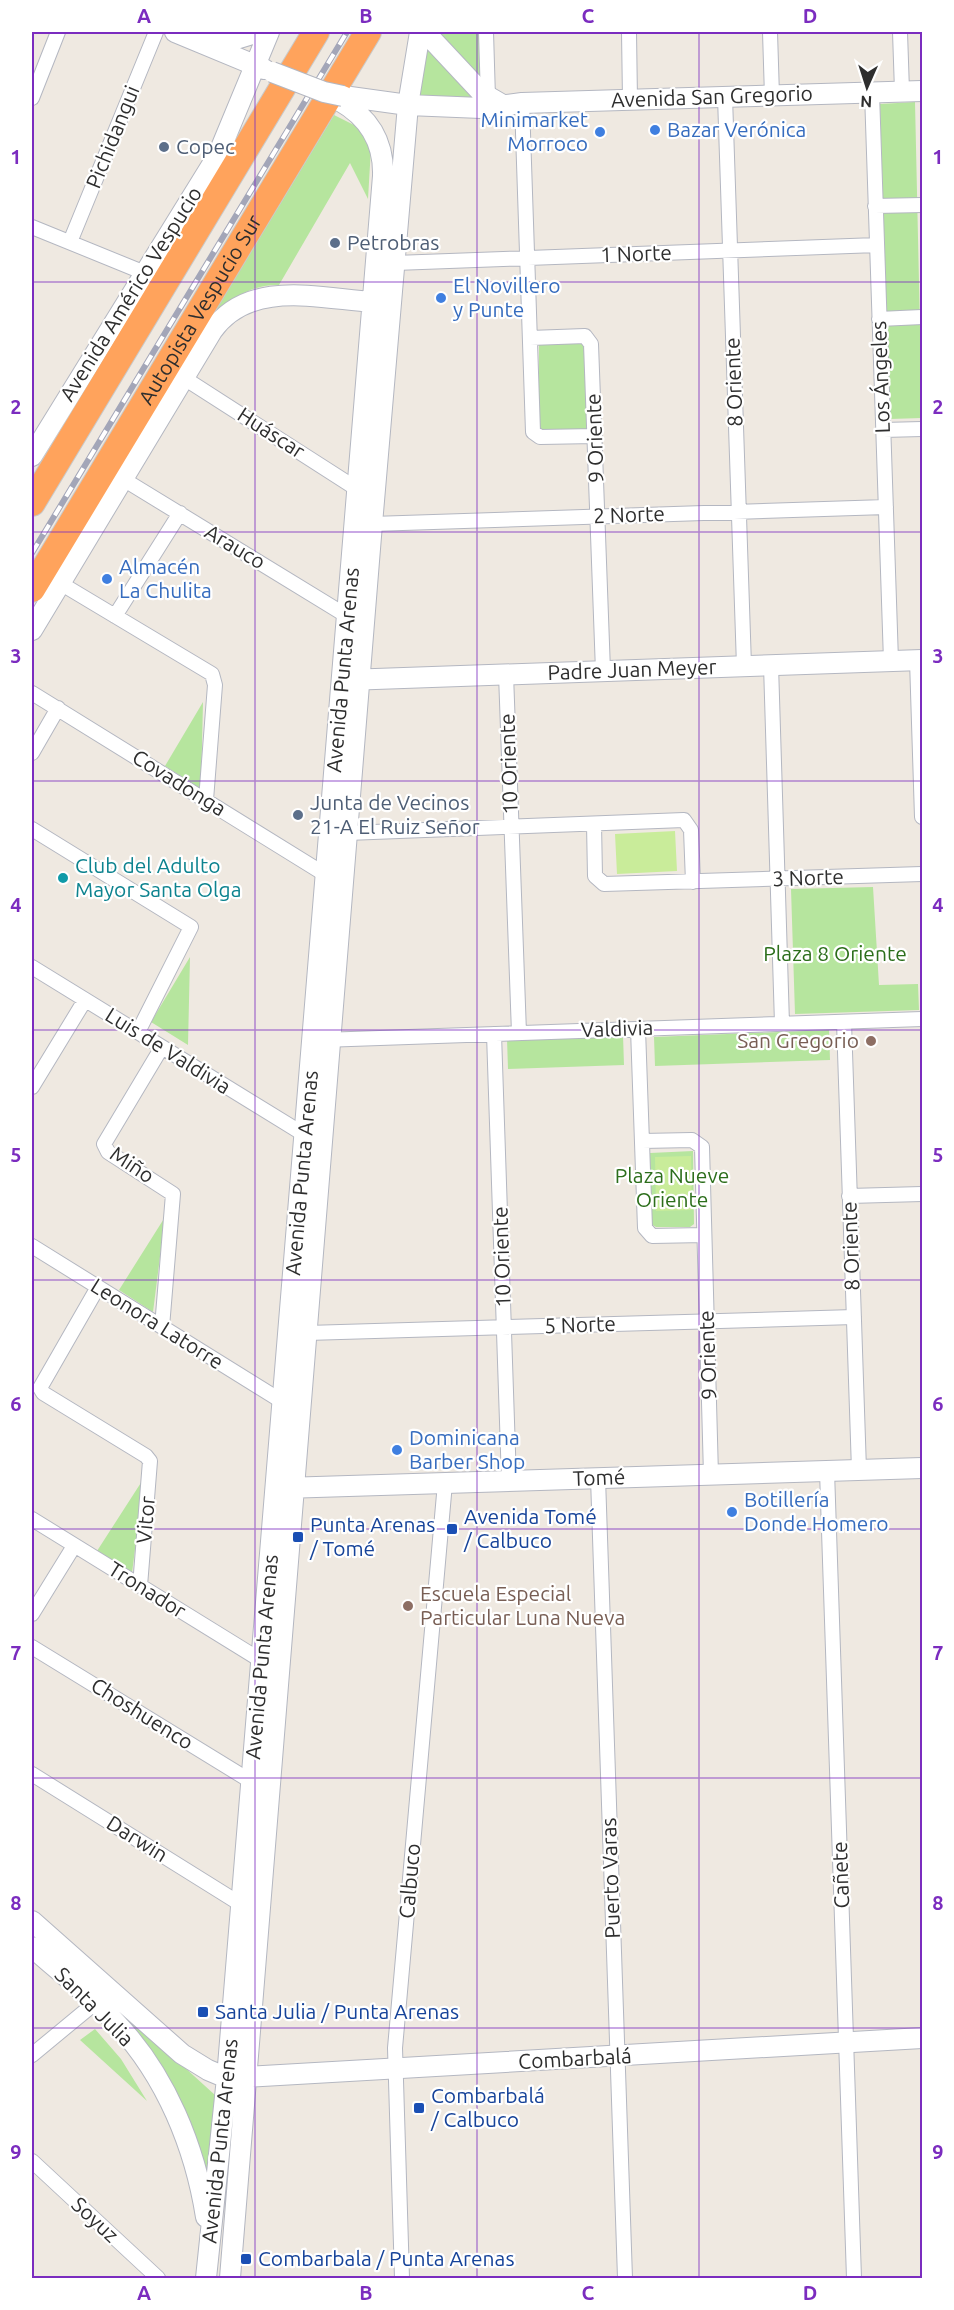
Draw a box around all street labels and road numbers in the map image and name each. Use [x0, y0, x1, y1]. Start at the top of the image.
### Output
street label: Avenida San Gregorio [611, 80, 813, 112]
street label: Pichidangui [81, 82, 144, 192]
street label: Avenida Américo Vespucio [54, 182, 206, 405]
street label: Autopista Vespucio Sur [133, 210, 266, 408]
street label: 1 Norte [600, 240, 672, 266]
street label: Los Ángeles [866, 320, 894, 434]
street label: 8 Oriente [719, 337, 747, 427]
street label: 9 Oriente [580, 393, 608, 483]
street label: Huáscar [234, 402, 310, 463]
street label: 2 Norte [593, 501, 665, 527]
street label: Arauco [201, 519, 270, 574]
street label: Avenida Punta Arenas [321, 566, 363, 773]
street label: Padre Juan Meyer [547, 654, 717, 684]
street label: 10 Oriente [494, 713, 522, 815]
street label: Covadonga [128, 744, 231, 820]
street label: 3 Norte [772, 864, 844, 890]
street label: Luis de Valdivia [101, 1002, 236, 1098]
street label: Valdivia [580, 1015, 654, 1041]
street label: Avenida Punta Arenas [280, 1069, 322, 1276]
street label: Miño [106, 1141, 159, 1187]
street label: 8 Oriente [836, 1201, 864, 1291]
street label: 10 Oriente [487, 1206, 515, 1308]
street label: Leonora Latorre [87, 1273, 228, 1374]
street label: 9 Oriente [693, 1310, 721, 1400]
street label: 5 Norte [544, 1311, 616, 1337]
street label: Tomé [572, 1464, 626, 1490]
street label: Vitor [131, 1495, 159, 1545]
street label: Avenida Punta Arenas [240, 1553, 282, 1760]
street label: Tronador [104, 1556, 191, 1622]
street label: Choshuenco [87, 1672, 198, 1754]
street label: Darwin [103, 1810, 172, 1866]
street label: Puerto Varas [596, 1817, 624, 1939]
street label: Cañete [827, 1841, 853, 1909]
street label: Calbuco [394, 1842, 424, 1920]
street label: Santa Julia [50, 1962, 139, 2051]
street label: Avenida Punta Arenas [196, 2037, 242, 2244]
street label: Combarbalá [518, 2043, 632, 2073]
street label: Soyuz [67, 2192, 124, 2247]

